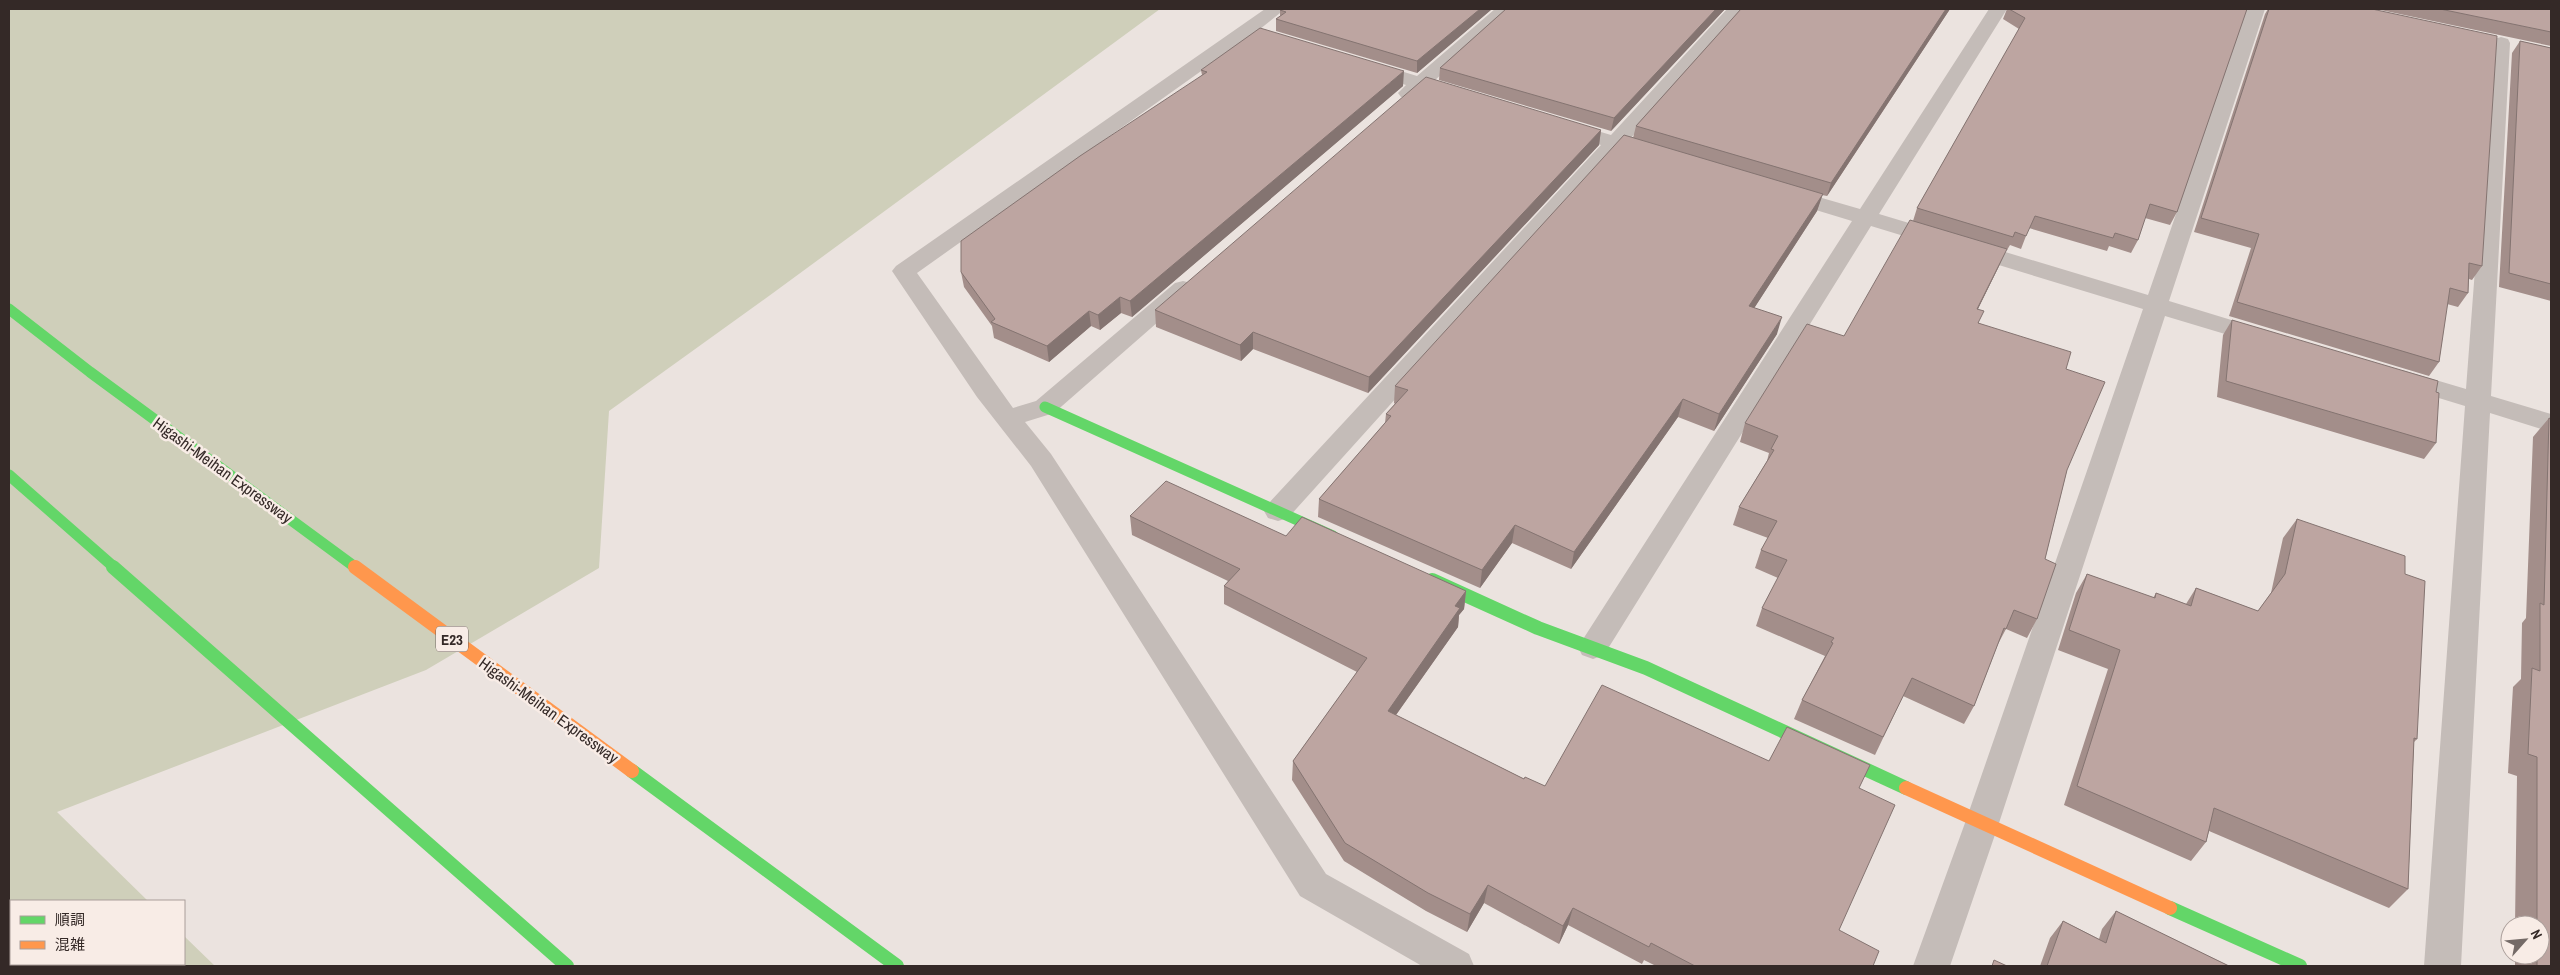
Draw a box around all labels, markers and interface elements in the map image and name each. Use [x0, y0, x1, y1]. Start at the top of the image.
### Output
street label: Higashi-Meihan Expressway [149, 412, 298, 528]
road number: E23 [436, 626, 468, 652]
street label: Higashi-Meihan Expressway [475, 652, 624, 768]
legend [10, 900, 185, 965]
text: 順調 [55, 909, 85, 930]
north arrow [2500, 915, 2550, 965]
text: N [2527, 926, 2546, 942]
text: 混雑 [55, 934, 85, 955]

